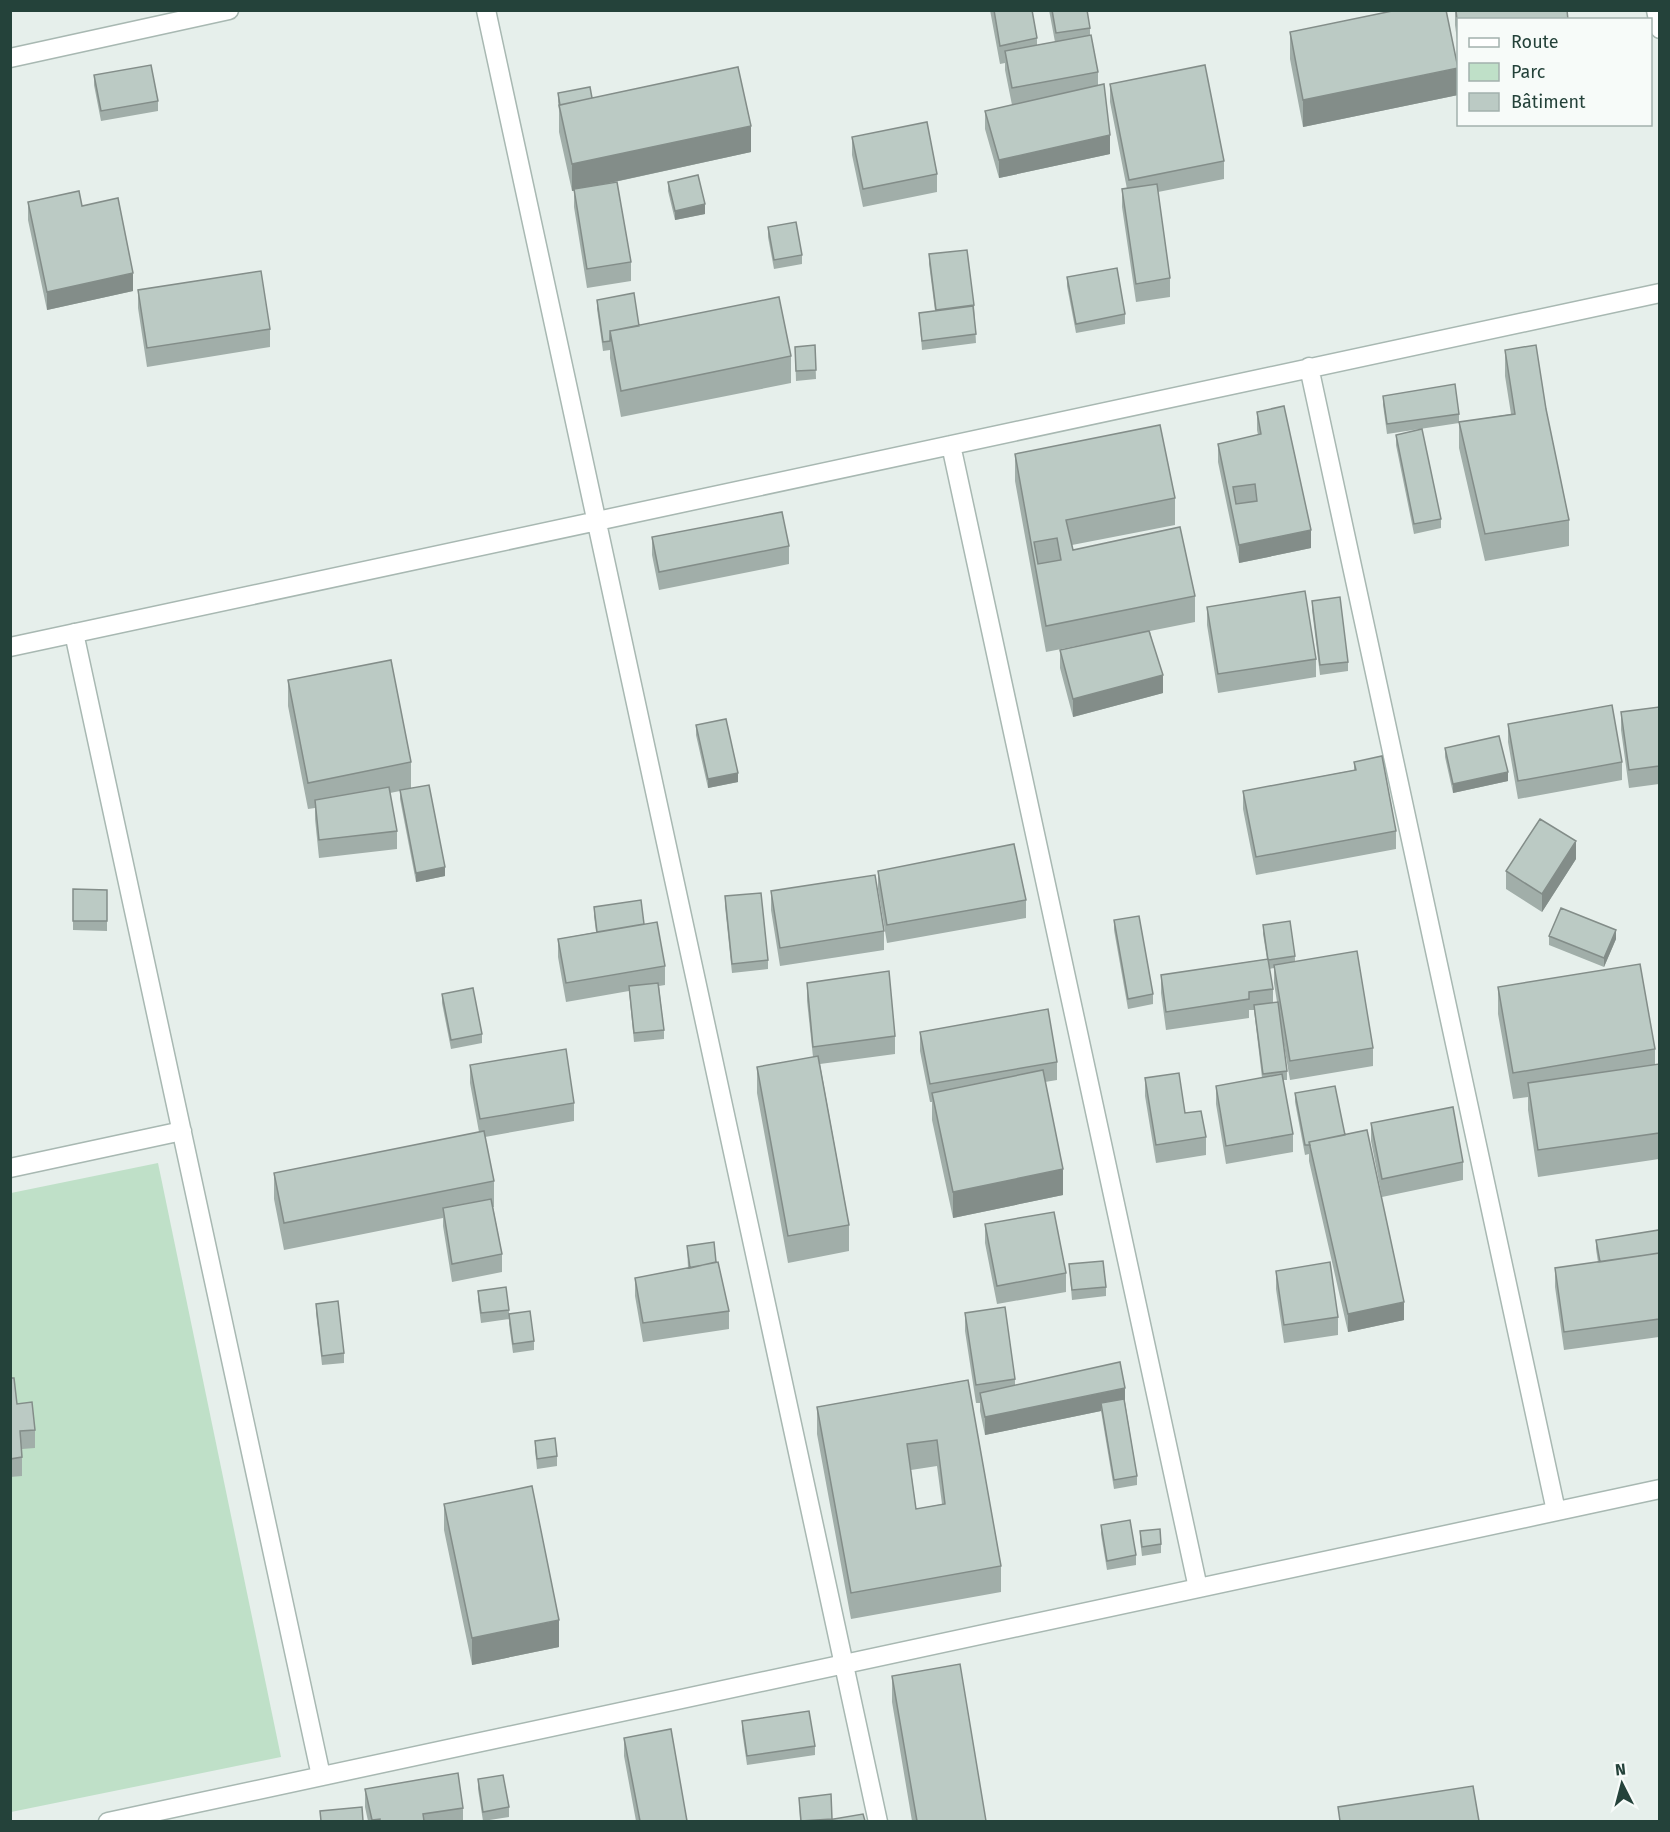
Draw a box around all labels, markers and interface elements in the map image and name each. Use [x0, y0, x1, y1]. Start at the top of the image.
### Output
legend [1457, 18, 1652, 126]
text: Route [1511, 31, 1559, 53]
text: Parc [1511, 61, 1546, 83]
text: Bâtiment [1511, 91, 1586, 113]
north arrow [1592, 1754, 1652, 1814]
text: N [1614, 1760, 1627, 1780]

